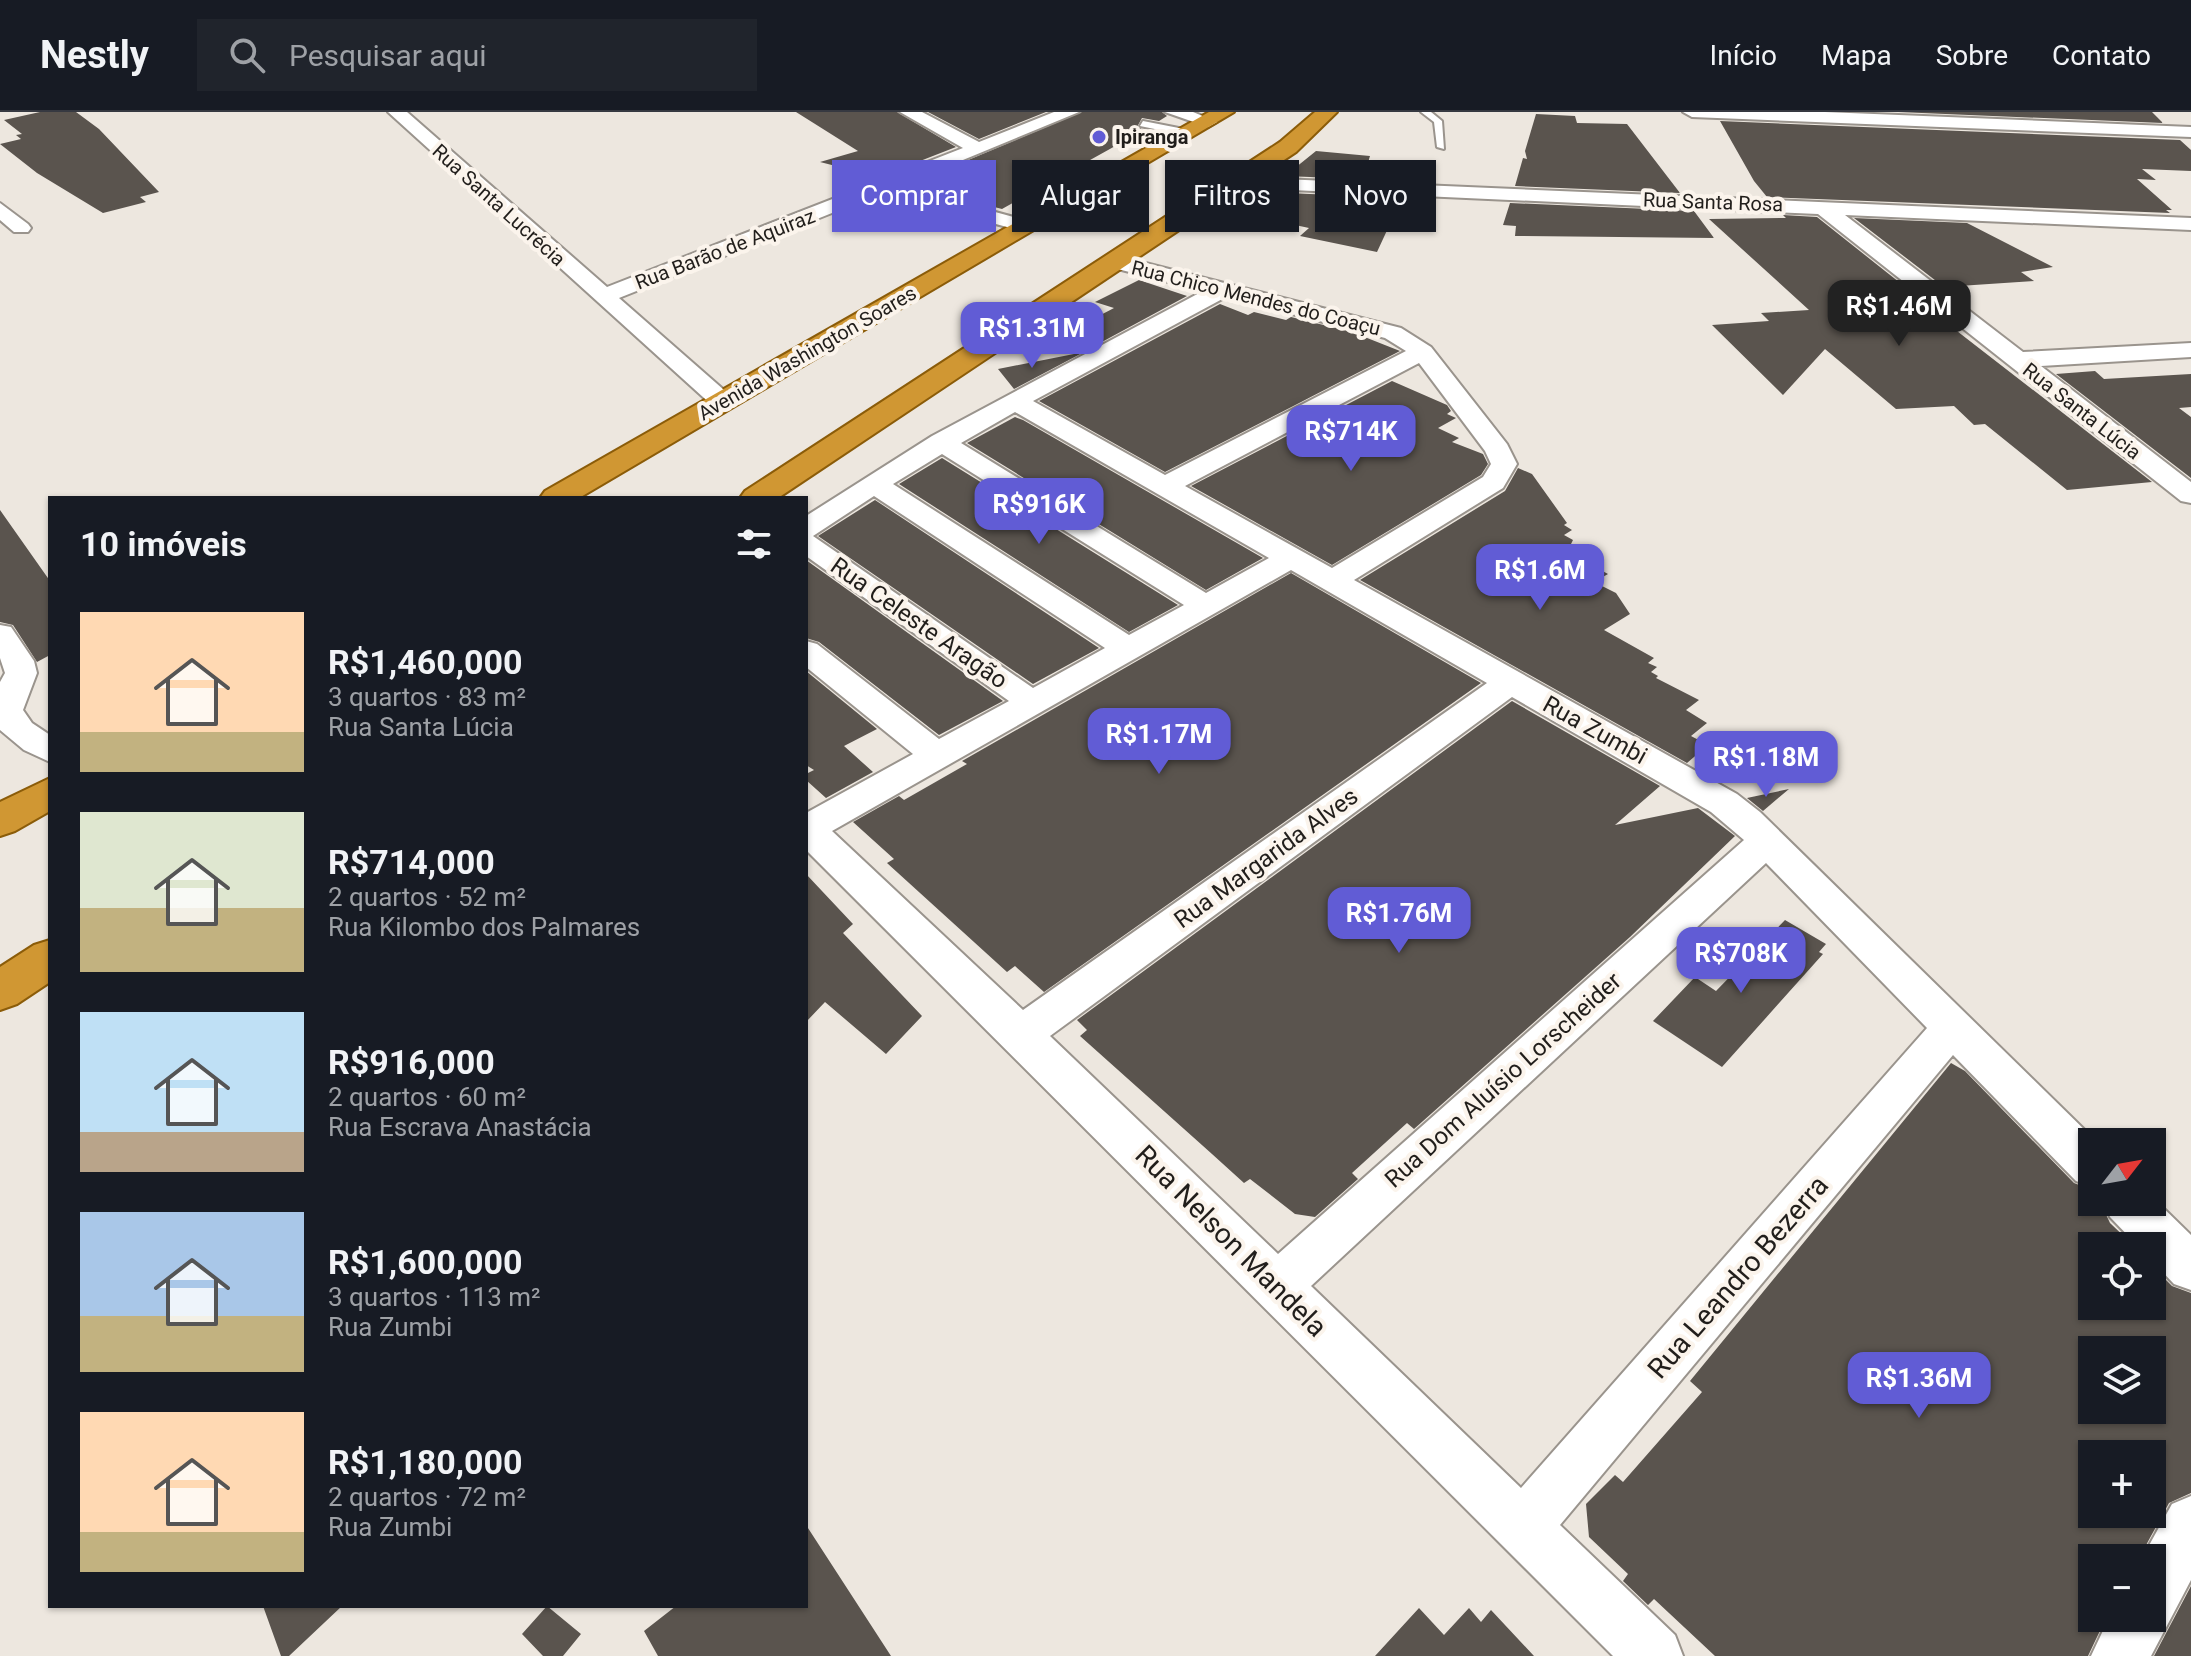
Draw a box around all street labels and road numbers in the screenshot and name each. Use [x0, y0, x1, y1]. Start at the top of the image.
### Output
street label: Rua Santa Lucrécia [428, 139, 570, 271]
street label: Rua Santa Rosa [1642, 188, 1784, 216]
street label: Rua Barão de Aquiraz [632, 204, 818, 294]
street label: Rua Chico Mendes do Coaçu [1129, 255, 1383, 341]
street label: Avenida Washington Soares [694, 281, 920, 425]
street label: Rua Santa Lúcia [2018, 358, 2146, 464]
street label: Rua Celeste Aragão [825, 551, 1013, 695]
street label: Rua Zumbi [1538, 690, 1652, 770]
street label: Rua Margarida Alves [1169, 782, 1363, 934]
street label: Rua Dom Aluísio Lorscheider [1379, 967, 1627, 1193]
street label: Rua Nelson Mandela [1128, 1138, 1334, 1344]
street label: Rua Leandro Bezerra [1641, 1169, 1835, 1385]

